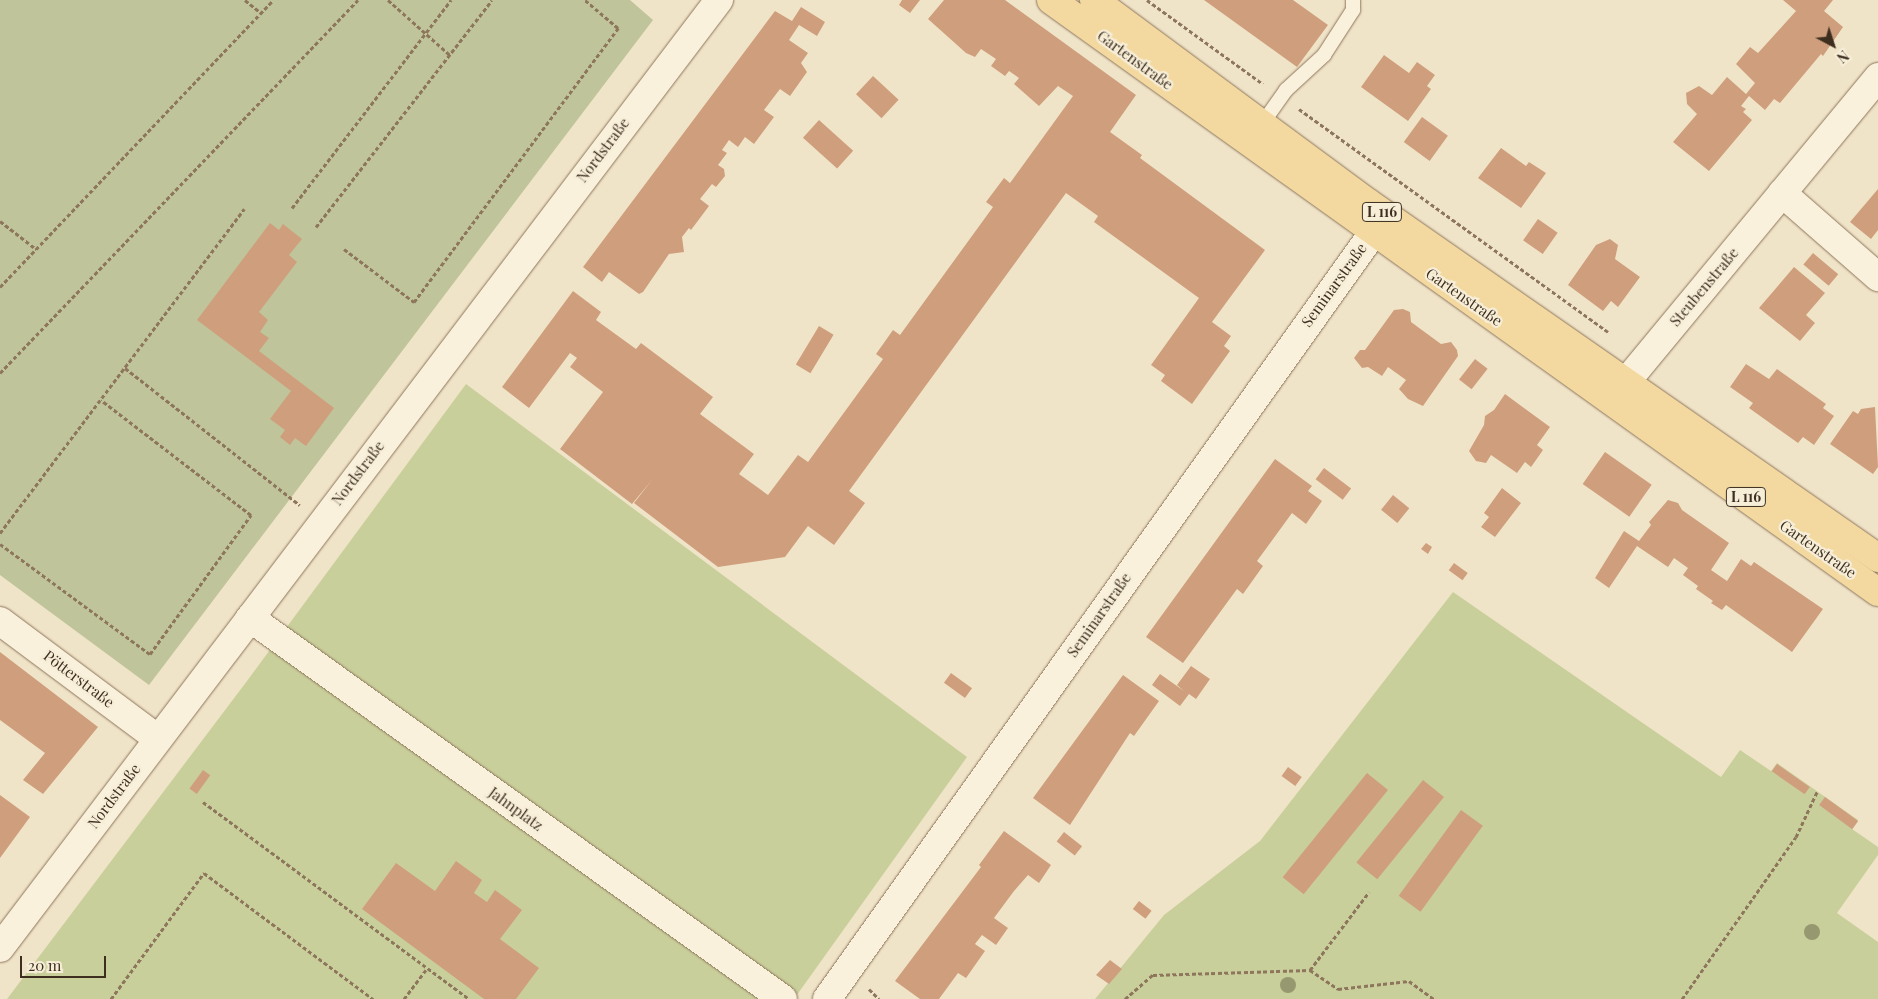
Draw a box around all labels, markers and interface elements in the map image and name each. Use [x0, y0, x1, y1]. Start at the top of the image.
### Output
north arrow [1808, 20, 1858, 70]
street label: Gartenstraße [1094, 27, 1176, 93]
text: N [1833, 46, 1853, 67]
street label: Nordstraße [573, 114, 633, 186]
road number: L 116 [1361, 200, 1403, 223]
street label: Seminarstraße [1298, 240, 1370, 330]
street label: Steubenstraße [1666, 244, 1742, 330]
street label: Gartenstraße [1422, 264, 1506, 330]
street label: Nordstraße [328, 437, 388, 509]
road number: L 116 [1725, 486, 1767, 508]
street label: Gartenstraße [1776, 516, 1860, 582]
street label: Seminarstraße [1063, 569, 1135, 661]
street label: Pötterstraße [40, 647, 118, 711]
street label: Nordstraße [84, 760, 144, 832]
street label: Jahnplatz [485, 783, 547, 835]
scale bar [22, 946, 109, 978]
text: 20 m [28, 955, 61, 975]

